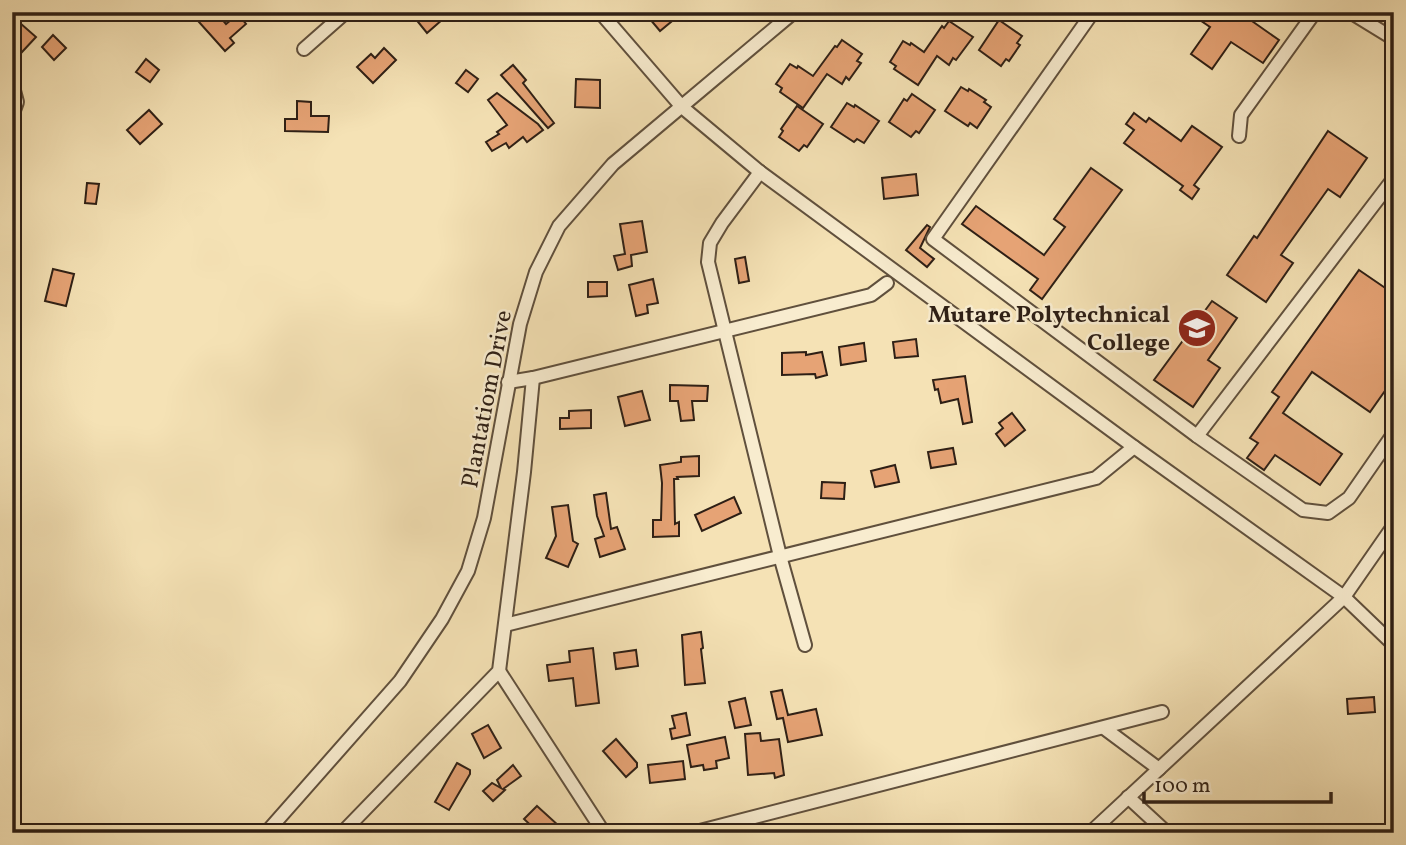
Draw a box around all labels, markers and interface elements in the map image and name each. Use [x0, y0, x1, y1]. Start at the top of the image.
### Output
place label: Mutare Polytechnical College [928, 299, 1170, 361]
school or university icon: Mutare Polytechnical College [1176, 307, 1218, 349]
street label: Plantatiom Drive [454, 308, 522, 491]
scale bar [1144, 761, 1331, 805]
text: 100 m [1154, 772, 1211, 801]

